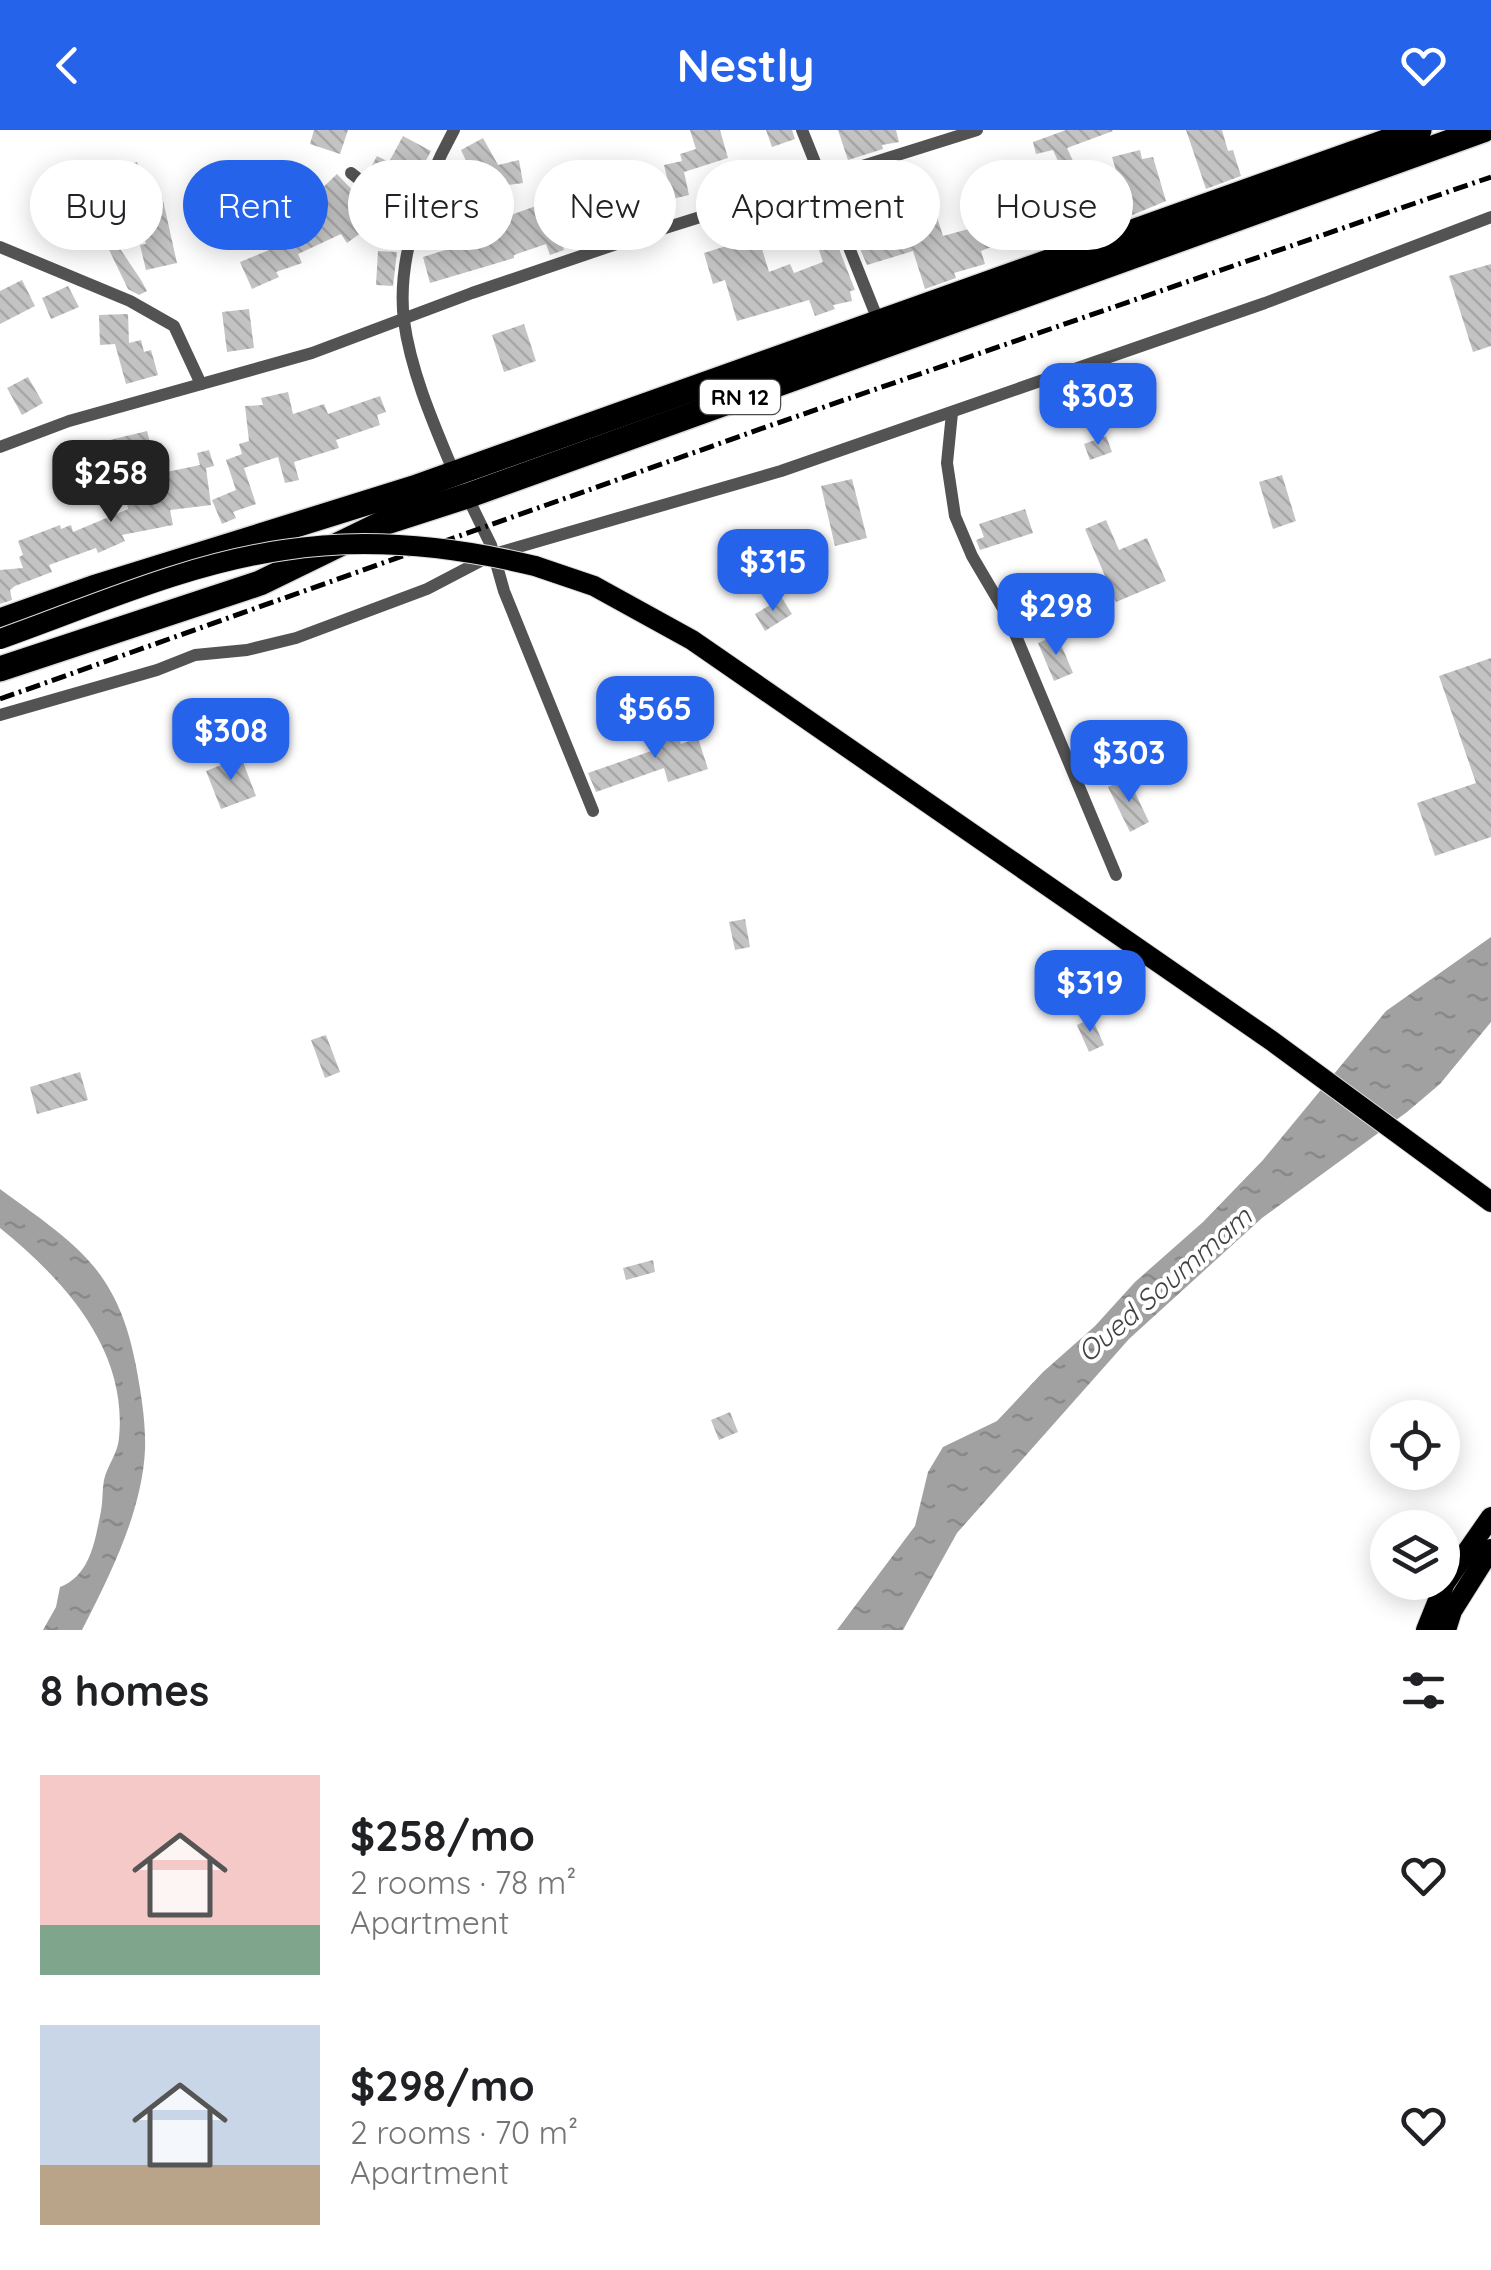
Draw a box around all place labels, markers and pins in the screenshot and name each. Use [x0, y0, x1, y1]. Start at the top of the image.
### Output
pin: $303 [1039, 363, 1157, 448]
pin: $258 [52, 440, 170, 525]
pin: $315 [714, 529, 832, 614]
pin: $298 [997, 573, 1115, 658]
pin: $565 [596, 676, 714, 761]
pin: $308 [172, 698, 290, 783]
pin: $303 [1070, 720, 1188, 805]
pin: $319 [1031, 950, 1149, 1035]

